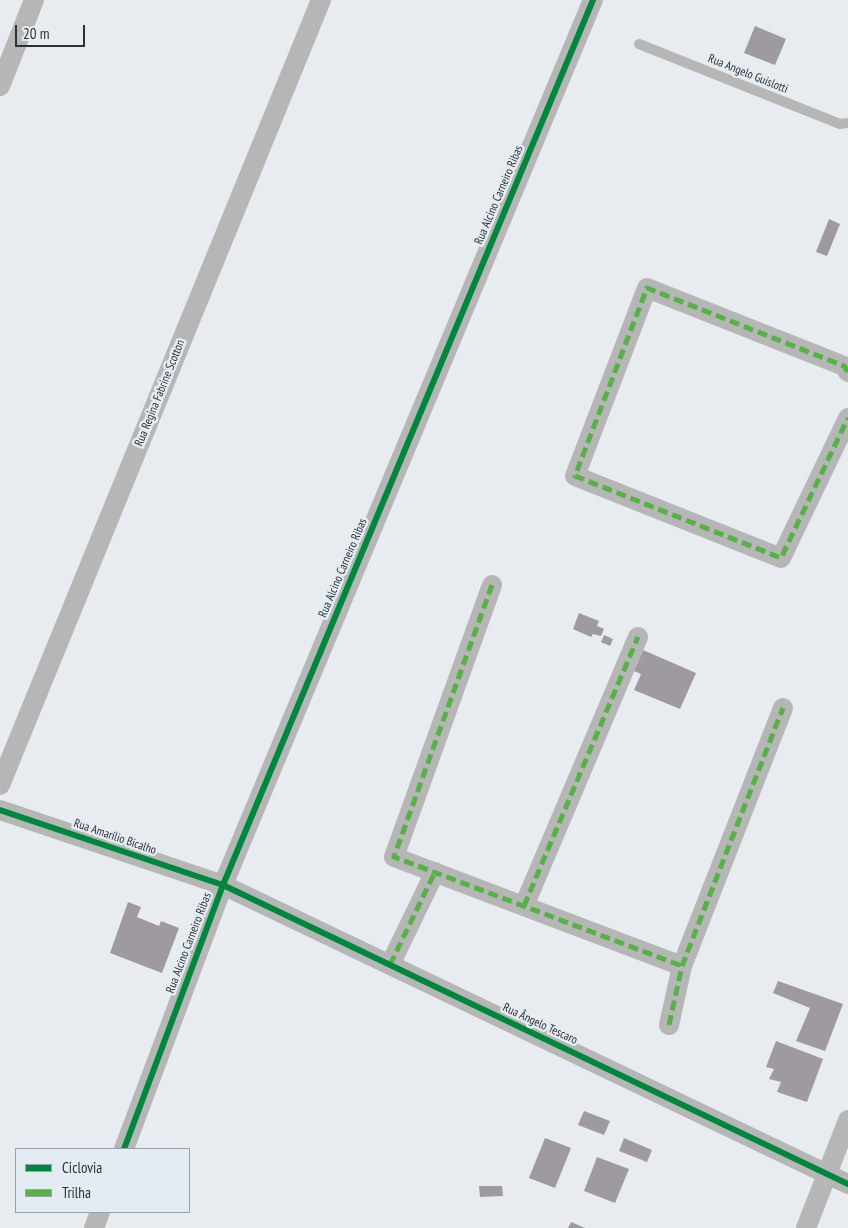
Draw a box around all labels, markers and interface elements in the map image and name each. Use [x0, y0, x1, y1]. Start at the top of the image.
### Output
scale bar [18, 15, 88, 47]
text: 20 m [23, 24, 49, 43]
street label: Rua Angelo Guislotti [706, 51, 790, 97]
street label: Rua Alcino Carneiro Ribas [472, 143, 526, 247]
street label: Rua Regina Fabrine Scotton [132, 338, 188, 448]
street label: Rua Alcino Carneiro Ribas [316, 516, 370, 620]
street label: Rua Amarílio Bicalho [72, 816, 158, 858]
street label: Rua Alcino Carneiro Ribas [163, 891, 215, 995]
street label: Rua Ângelo Tescaro [500, 1000, 580, 1048]
legend [15, 1148, 190, 1213]
text: Ciclovia [62, 1158, 102, 1177]
text: Trilha [62, 1183, 91, 1202]

